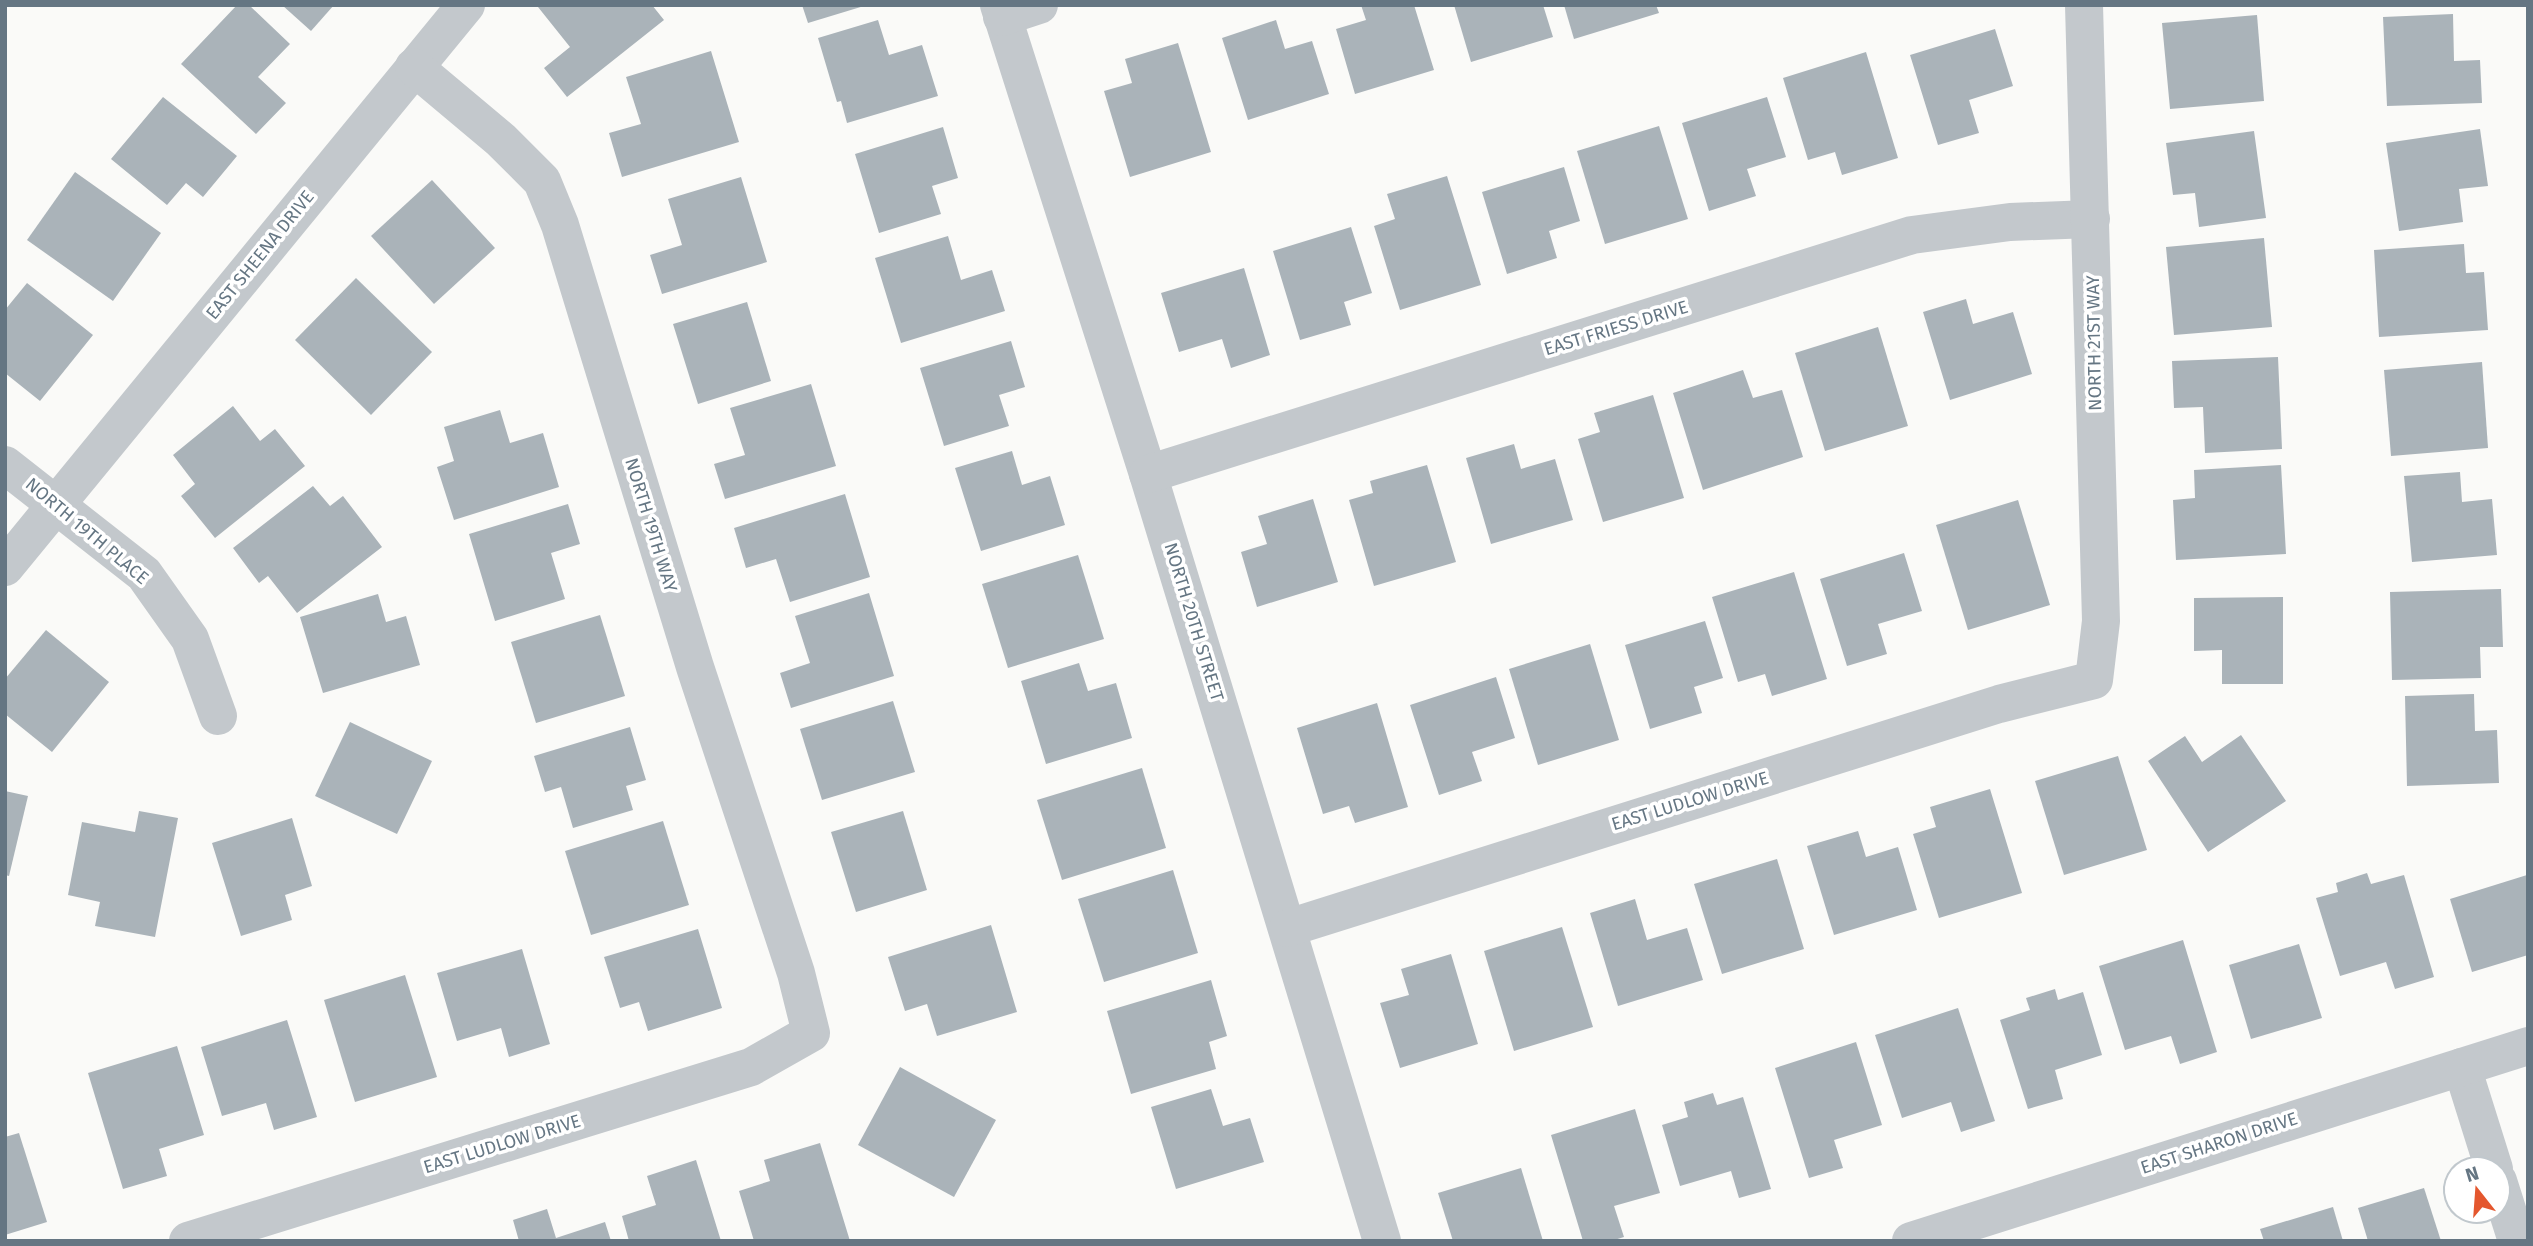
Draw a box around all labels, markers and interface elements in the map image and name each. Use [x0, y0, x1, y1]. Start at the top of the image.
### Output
street label: EAST SHEENA DRIVE [201, 186, 319, 324]
street label: NORTH 21ST WAY [2082, 275, 2106, 411]
street label: EAST FRIESS DRIVE [1541, 296, 1691, 360]
street label: NORTH 19TH WAY [620, 455, 682, 595]
street label: NORTH 19TH PLACE [21, 473, 153, 589]
street label: NORTH 20TH STREET [1159, 540, 1229, 705]
street label: EAST LUDLOW DRIVE [1609, 767, 1771, 835]
street label: EAST SHARON DRIVE [2138, 1107, 2300, 1179]
street label: EAST LUDLOW DRIVE [421, 1110, 583, 1178]
north arrow [2442, 1155, 2512, 1225]
text: N [2463, 1161, 2482, 1187]

